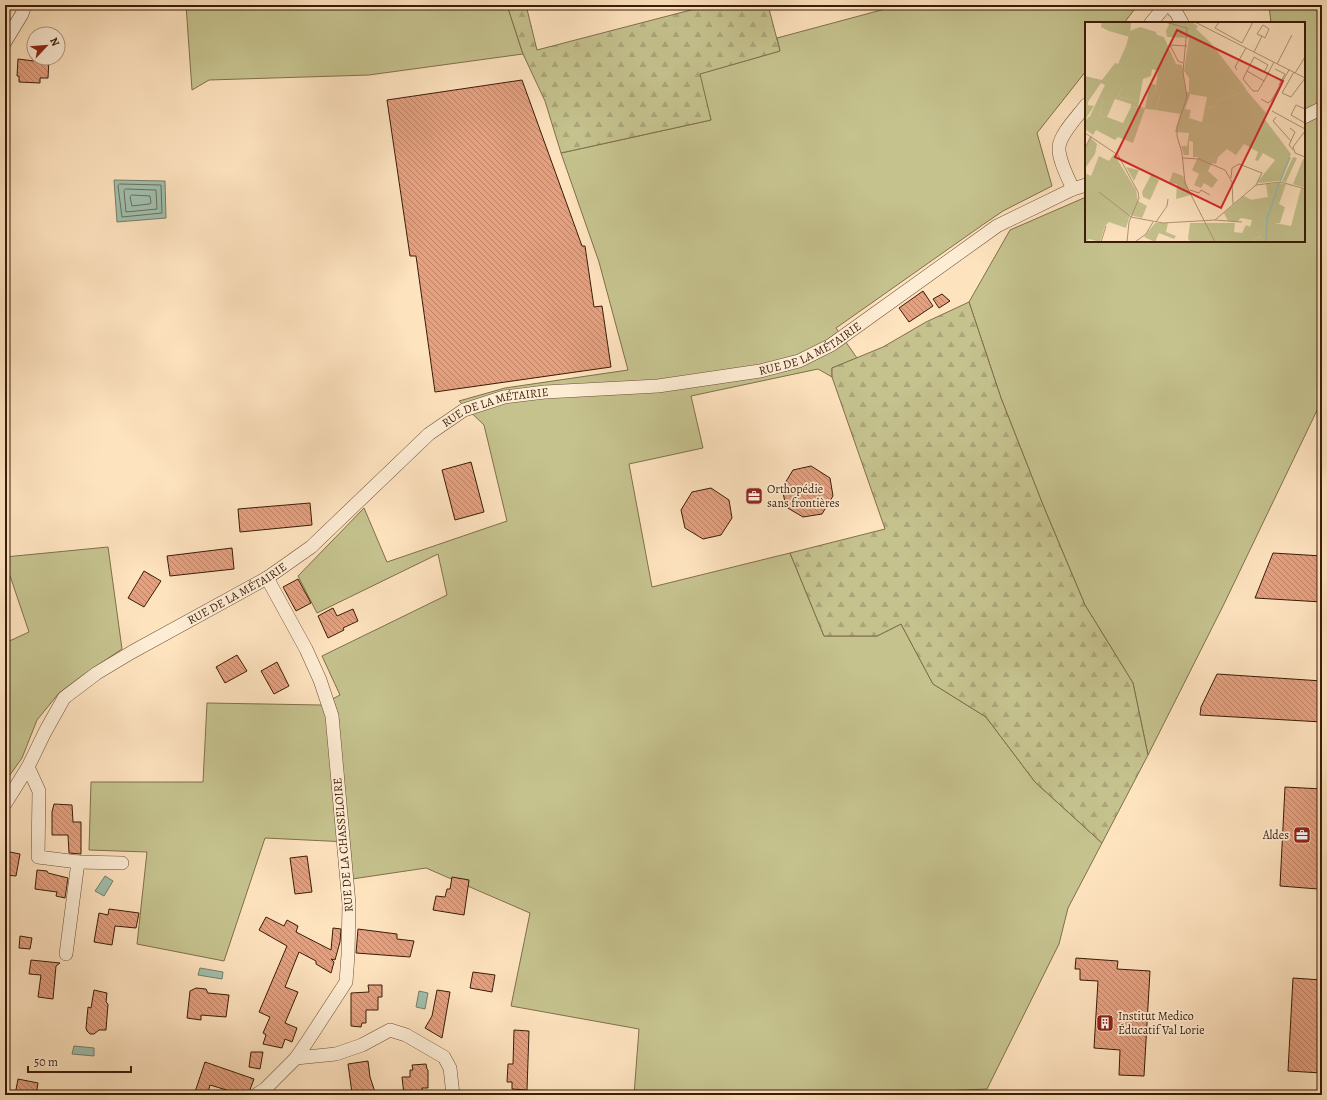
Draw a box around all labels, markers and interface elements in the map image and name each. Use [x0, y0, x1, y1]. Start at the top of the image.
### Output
inset map [1085, 22, 1305, 242]
north arrow [26, 26, 66, 66]
text: N [46, 35, 63, 49]
street label: RUE DE LA MÉTAIRIE [757, 318, 864, 379]
street label: RUE DE LA MÉTAIRIE [439, 384, 549, 431]
place label: Orthopédie sans frontières [767, 481, 840, 511]
office icon: Orthopédie sans frontières [744, 486, 764, 506]
street label: RUE DE LA MÉTAIRIE [185, 559, 290, 628]
street label: RUE DE LA CHASSELOIRE [329, 777, 357, 913]
office icon: Aldes [1292, 825, 1312, 845]
place label: Aldes [1262, 827, 1289, 843]
place label: Institut Medico Éducatif Val Lorie [1118, 1008, 1205, 1038]
building icon: Institut Medico Éducatif Val Lorie [1095, 1013, 1115, 1033]
scale bar [28, 1048, 131, 1074]
text: 50 m [34, 1054, 58, 1070]

